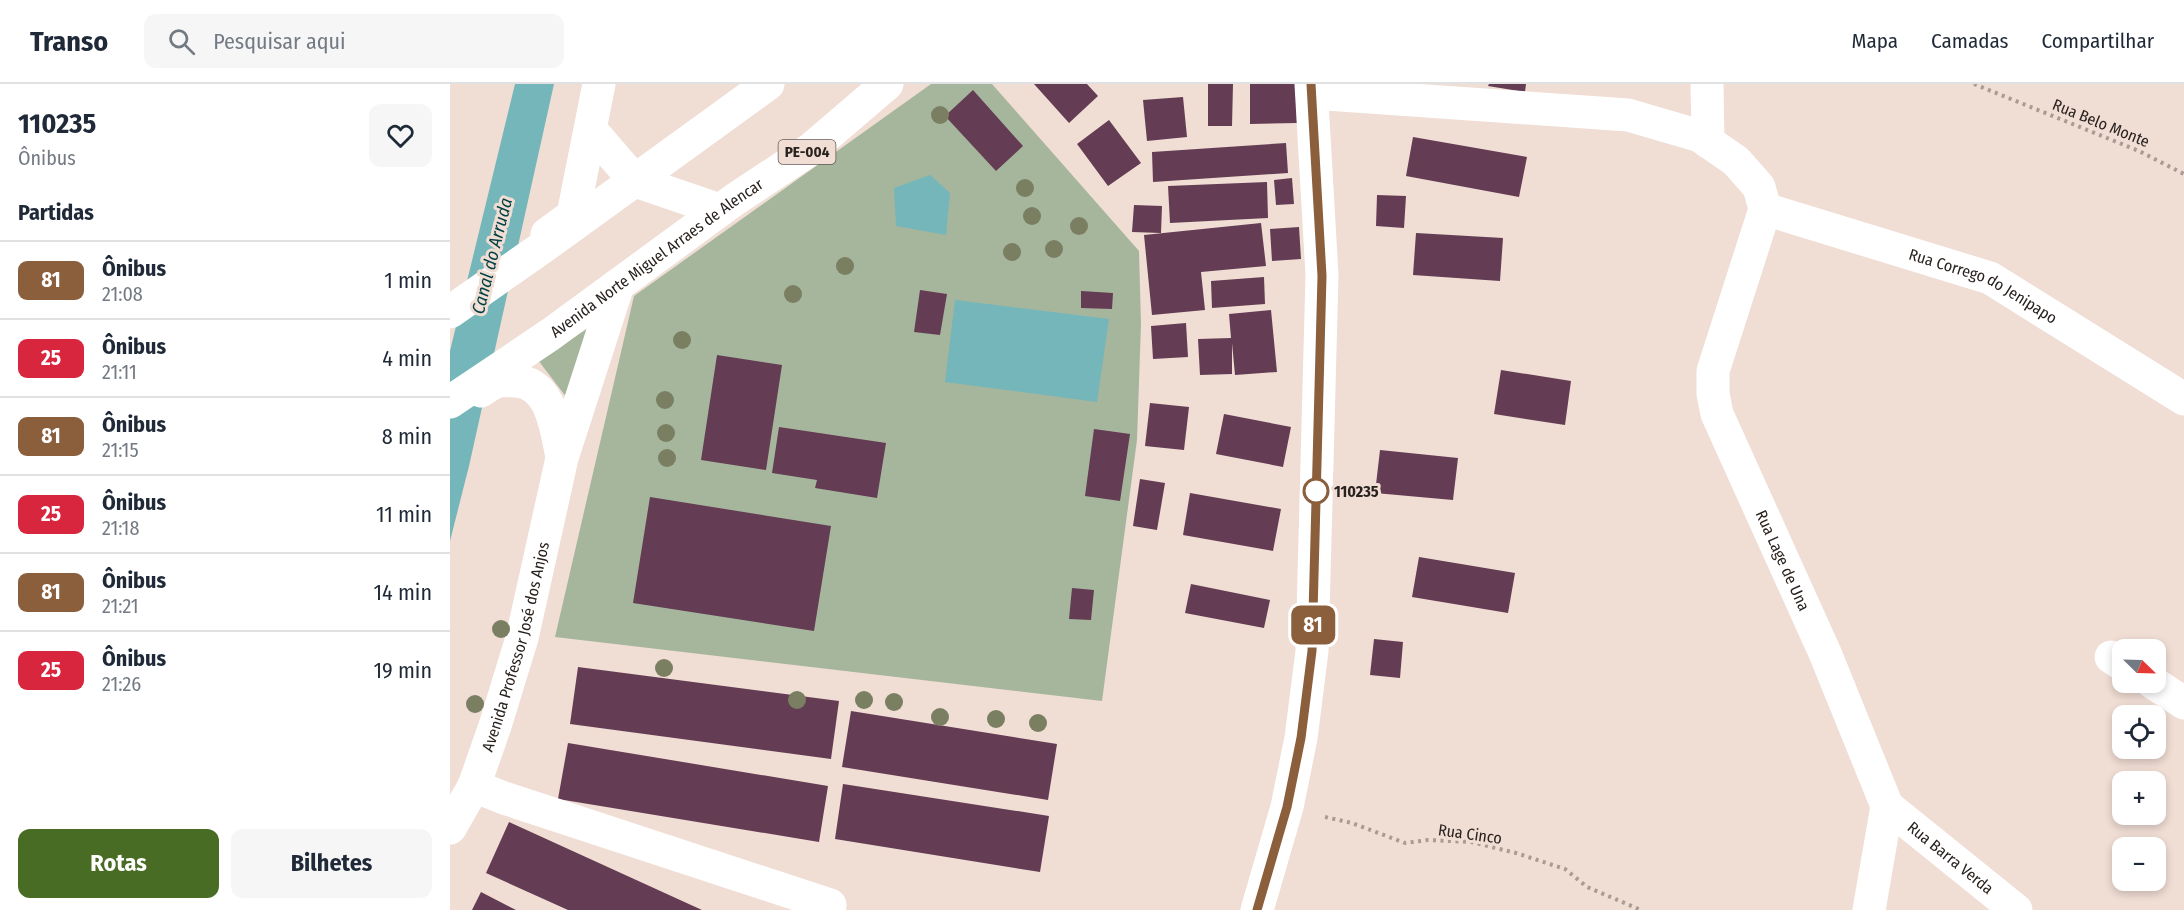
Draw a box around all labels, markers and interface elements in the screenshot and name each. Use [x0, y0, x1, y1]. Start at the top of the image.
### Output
search box [144, 14, 564, 68]
text: Transo [30, 25, 108, 58]
icon: search [165, 25, 198, 58]
text: Pesquisar aqui [213, 28, 346, 55]
text: Mapa [1852, 28, 1898, 54]
text: Camadas [1931, 28, 2009, 54]
text: Compartilhar [2042, 28, 2154, 54]
street label: Rua Belo Monte [2050, 95, 2152, 151]
button: heart [369, 104, 432, 167]
text: 110235 [18, 107, 96, 140]
road number: PE-004 [778, 140, 836, 164]
text: Ônibus [18, 146, 76, 170]
street label: Avenida Norte Miguel Arraes de Alencar [546, 174, 767, 341]
water label: Canal do Arruda [467, 196, 517, 316]
text: Partidas [18, 199, 94, 226]
street label: Rua Corrego do Jenipapo [1907, 244, 2061, 327]
text: Ônibus [102, 255, 166, 282]
text: 81 [41, 267, 61, 293]
text: 1 min [384, 267, 432, 294]
text: 21:08 [102, 282, 143, 306]
text: Ônibus [102, 333, 166, 360]
text: 25 [41, 345, 61, 371]
text: 4 min [382, 345, 432, 372]
text: 21:11 [102, 360, 137, 384]
text: Ônibus [102, 411, 166, 438]
text: 81 [41, 423, 61, 449]
text: 8 min [382, 423, 432, 450]
text: 21:15 [102, 438, 139, 462]
marker: 110235 [1303, 478, 1329, 504]
place label: 110235 [1334, 482, 1379, 501]
text: Ônibus [102, 489, 166, 516]
text: 25 [41, 501, 61, 527]
text: 11 min [376, 501, 432, 528]
street label: Rua Lage de Una [1752, 507, 1814, 614]
text: 21:18 [102, 516, 139, 540]
street label: Avenida Professor José dos Anjos [477, 540, 553, 754]
text: Ônibus [102, 567, 166, 594]
text: 81 [41, 579, 61, 605]
text: 14 min [374, 579, 432, 606]
text: 21:21 [102, 594, 139, 618]
line badge: 81 [1286, 606, 1340, 644]
text: 81 [1303, 612, 1323, 638]
north arrow [2112, 639, 2166, 693]
map controls [2112, 639, 2166, 891]
text: Ônibus [102, 645, 166, 672]
text: 25 [41, 657, 61, 683]
text: 19 min [374, 657, 432, 684]
text: 21:26 [102, 672, 141, 696]
button: locate [2112, 705, 2166, 759]
button: + [2112, 771, 2166, 825]
street label: Rua Barra Verda [1904, 817, 1998, 898]
street label: Rua Cinco [1437, 820, 1503, 848]
button: Rotas [18, 829, 219, 898]
button: Bilhetes [231, 829, 432, 898]
button: − [2112, 837, 2166, 891]

